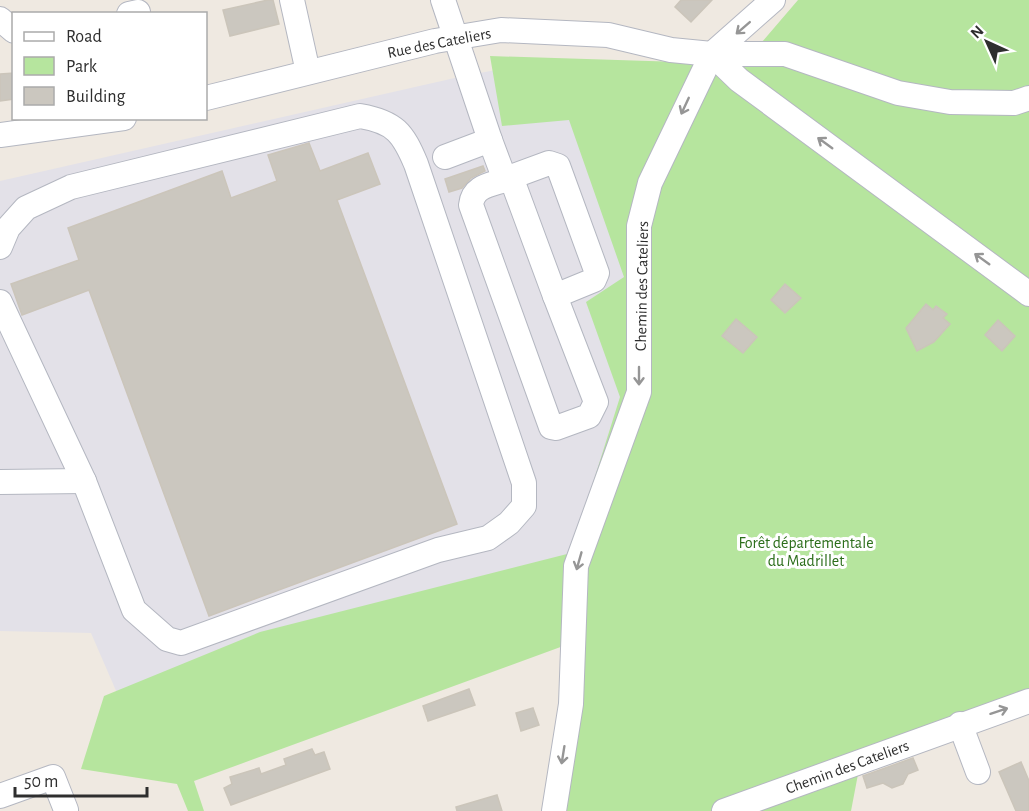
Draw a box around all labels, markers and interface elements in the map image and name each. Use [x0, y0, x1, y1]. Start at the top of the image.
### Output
legend [12, 12, 207, 120]
north arrow [957, 12, 1017, 72]
one-way arrow [735, 21, 751, 34]
text: N [968, 23, 987, 42]
street label: Rue des Cateliers [386, 25, 492, 61]
text: Road [66, 28, 102, 46]
text: Park [66, 58, 98, 76]
text: Building [66, 88, 126, 106]
one-way arrow [679, 97, 690, 115]
one-way arrow [817, 137, 833, 150]
street label: Chemin des Cateliers [633, 221, 651, 351]
one-way arrow [974, 253, 990, 265]
one-way arrow [633, 366, 645, 386]
park label: Forêt départementale du Madrillet [738, 535, 874, 569]
one-way arrow [573, 551, 584, 570]
one-way arrow [989, 705, 1008, 716]
street label: Chemin des Cateliers [783, 737, 911, 797]
one-way arrow [557, 744, 568, 764]
scale bar [15, 760, 147, 798]
text: 50 m [24, 773, 58, 791]

